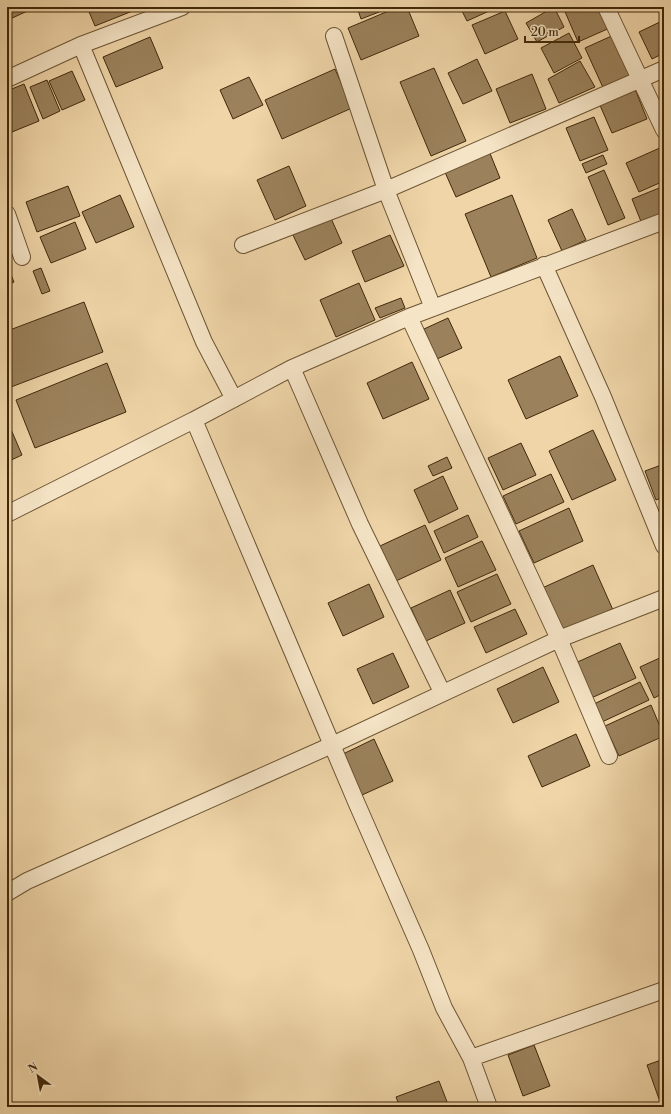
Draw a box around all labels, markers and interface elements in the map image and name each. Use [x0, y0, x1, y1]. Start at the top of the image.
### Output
scale bar [525, 18, 579, 44]
text: 20 m [531, 25, 559, 40]
north arrow [18, 1056, 58, 1096]
text: N [26, 1060, 41, 1077]

